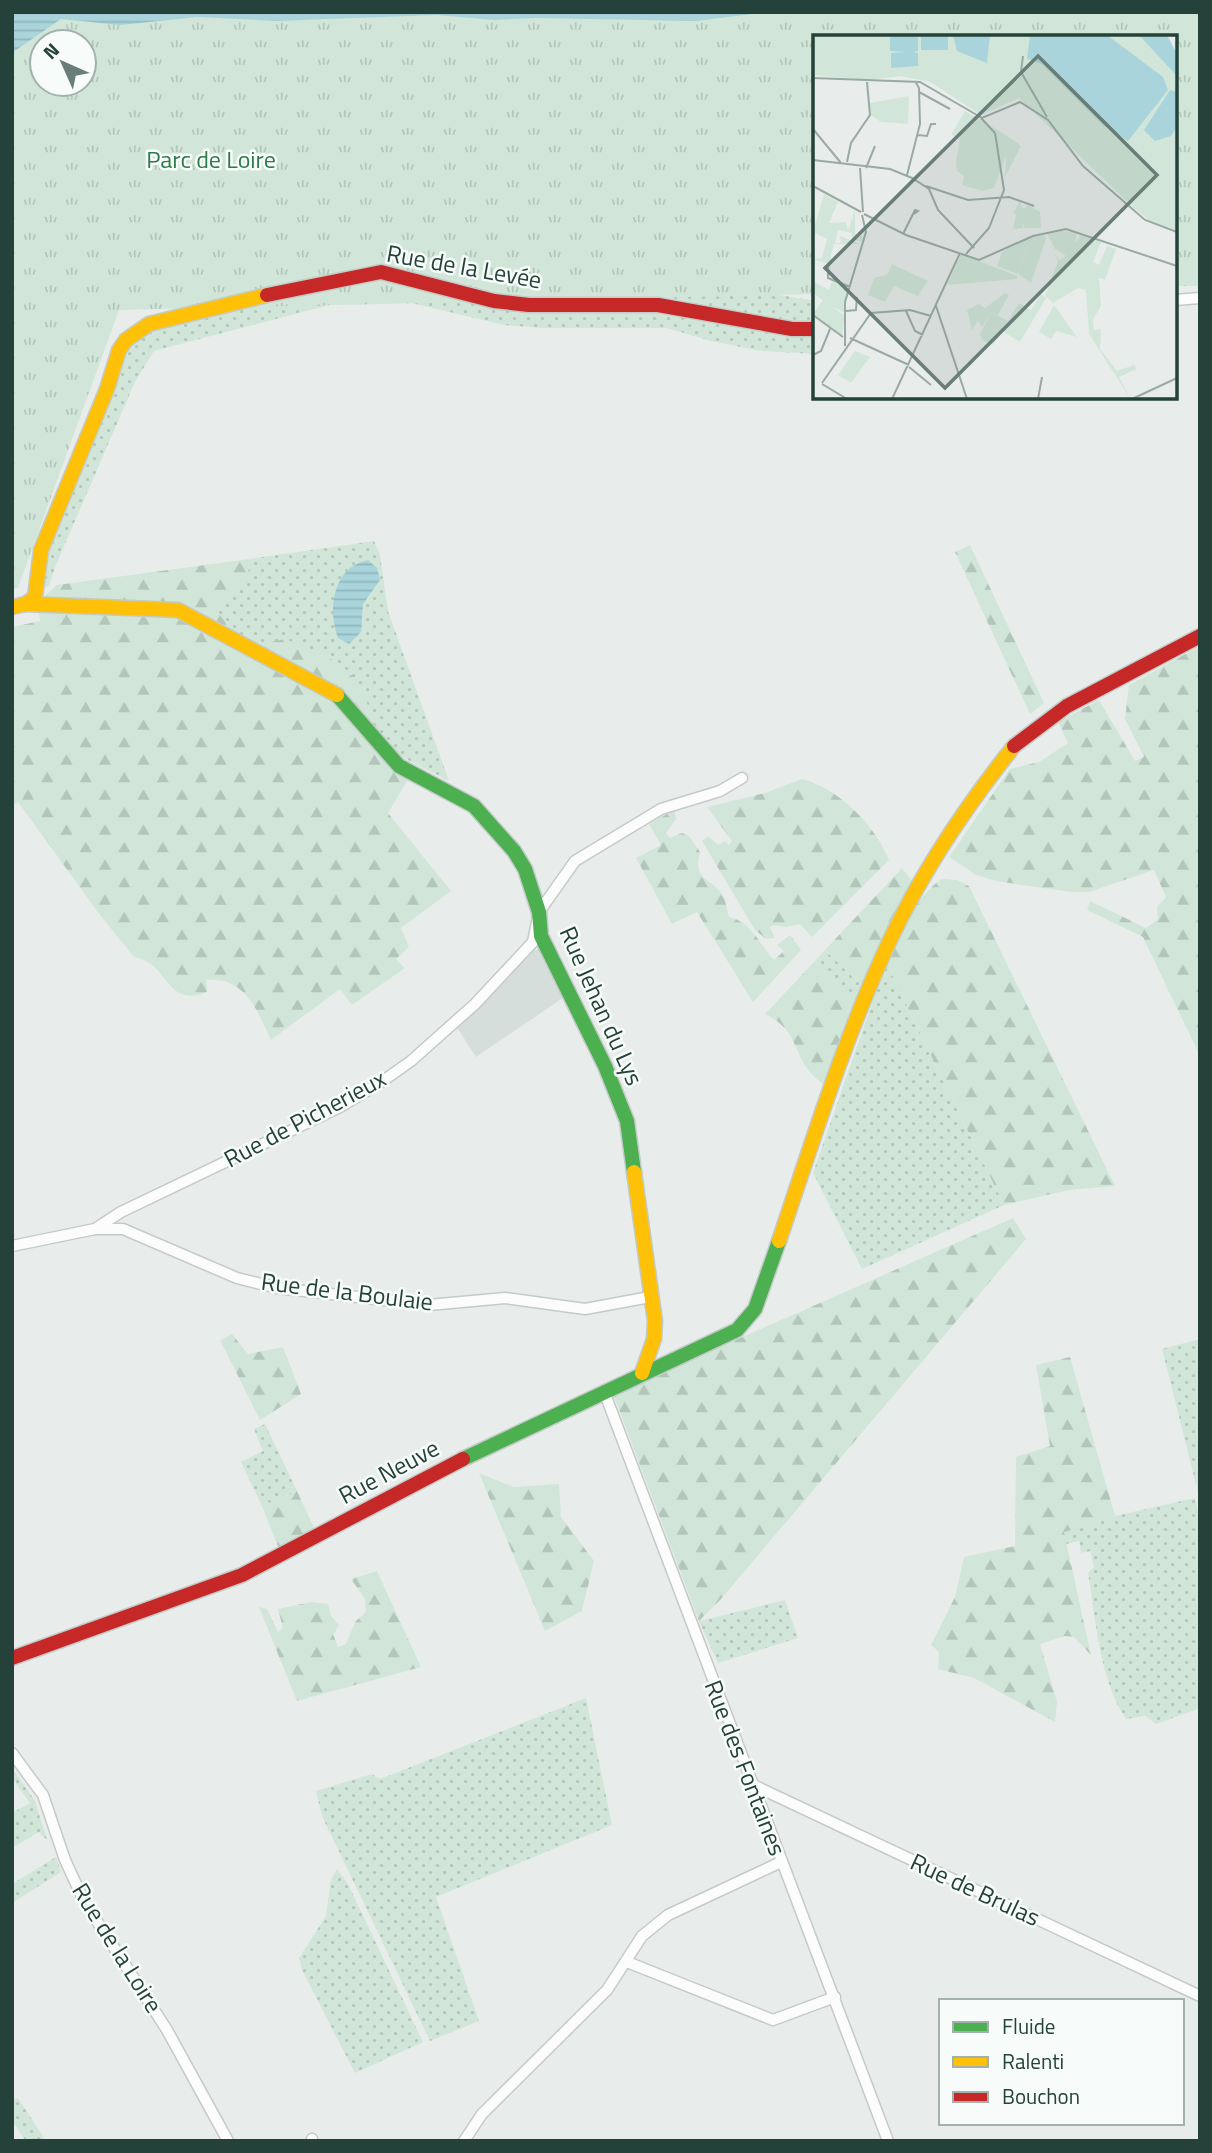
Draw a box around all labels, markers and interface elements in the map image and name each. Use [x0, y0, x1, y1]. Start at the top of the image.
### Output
north arrow [28, 28, 98, 98]
inset map [813, 35, 1177, 399]
text: N [36, 36, 66, 66]
park label: Parc de Loire [146, 141, 276, 177]
street label: Rue de la Levée [384, 235, 544, 297]
street label: Rue Jehan du Lys [551, 920, 653, 1091]
street label: Rue de Picherieux [217, 1060, 392, 1176]
street label: Rue de la Boulaie [259, 1263, 435, 1319]
street label: Rue Neuve [332, 1430, 445, 1513]
street label: Rue des Fontaines [696, 1675, 796, 1861]
street label: Rue de Brulas [905, 1843, 1046, 1935]
street label: Rue de la Loire [64, 1875, 172, 2019]
legend [939, 1999, 1184, 2125]
text: Fluide [1002, 2010, 1055, 2042]
text: Ralenti [1002, 2045, 1064, 2077]
text: Bouchon [1002, 2080, 1080, 2112]

